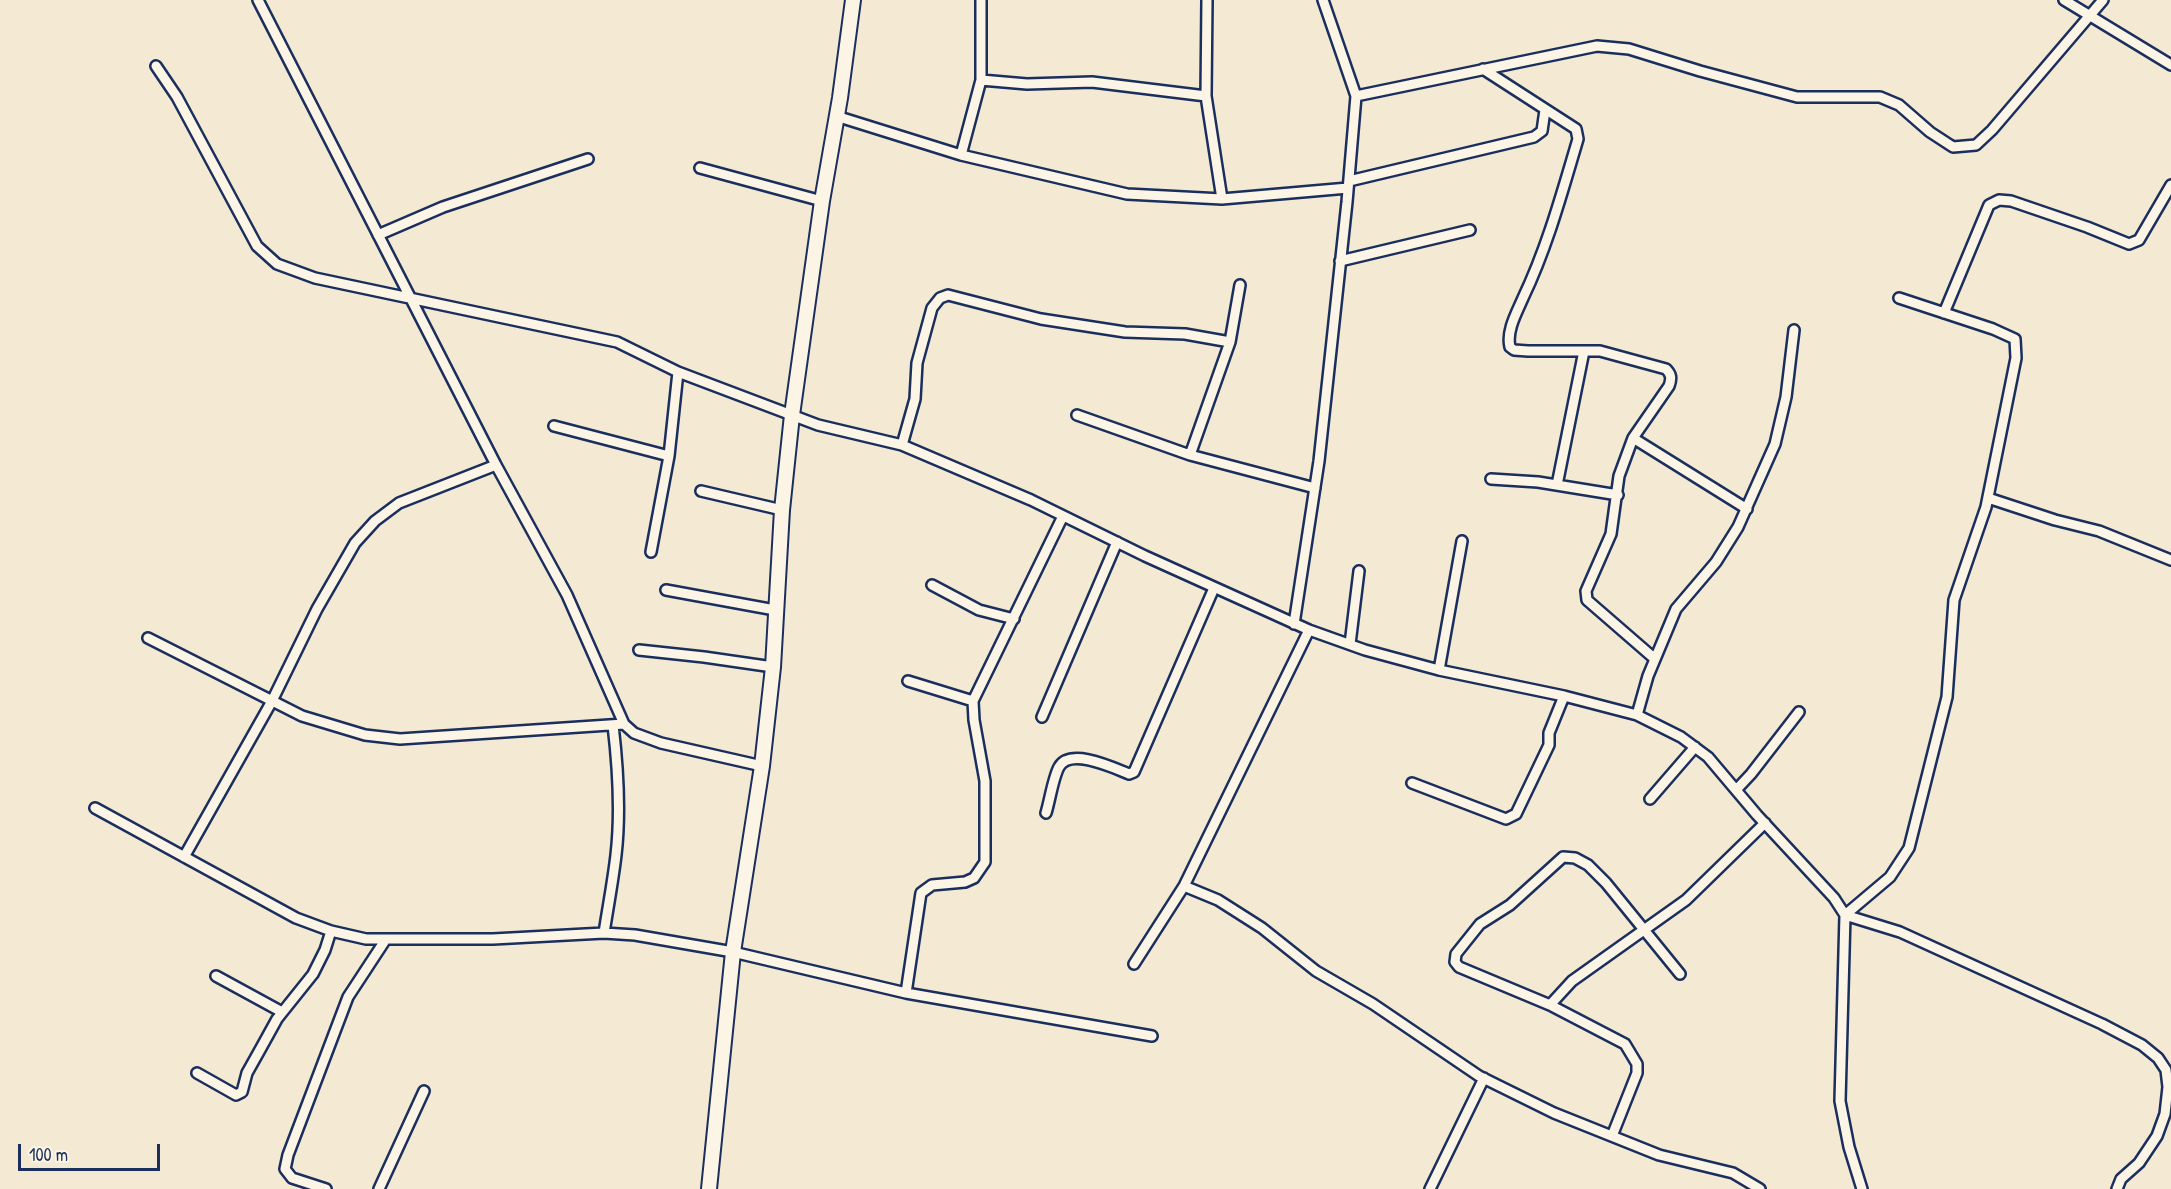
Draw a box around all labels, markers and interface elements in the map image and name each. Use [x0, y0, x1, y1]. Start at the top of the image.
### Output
scale bar [21, 1132, 164, 1170]
text: 100 m [29, 1142, 68, 1167]

